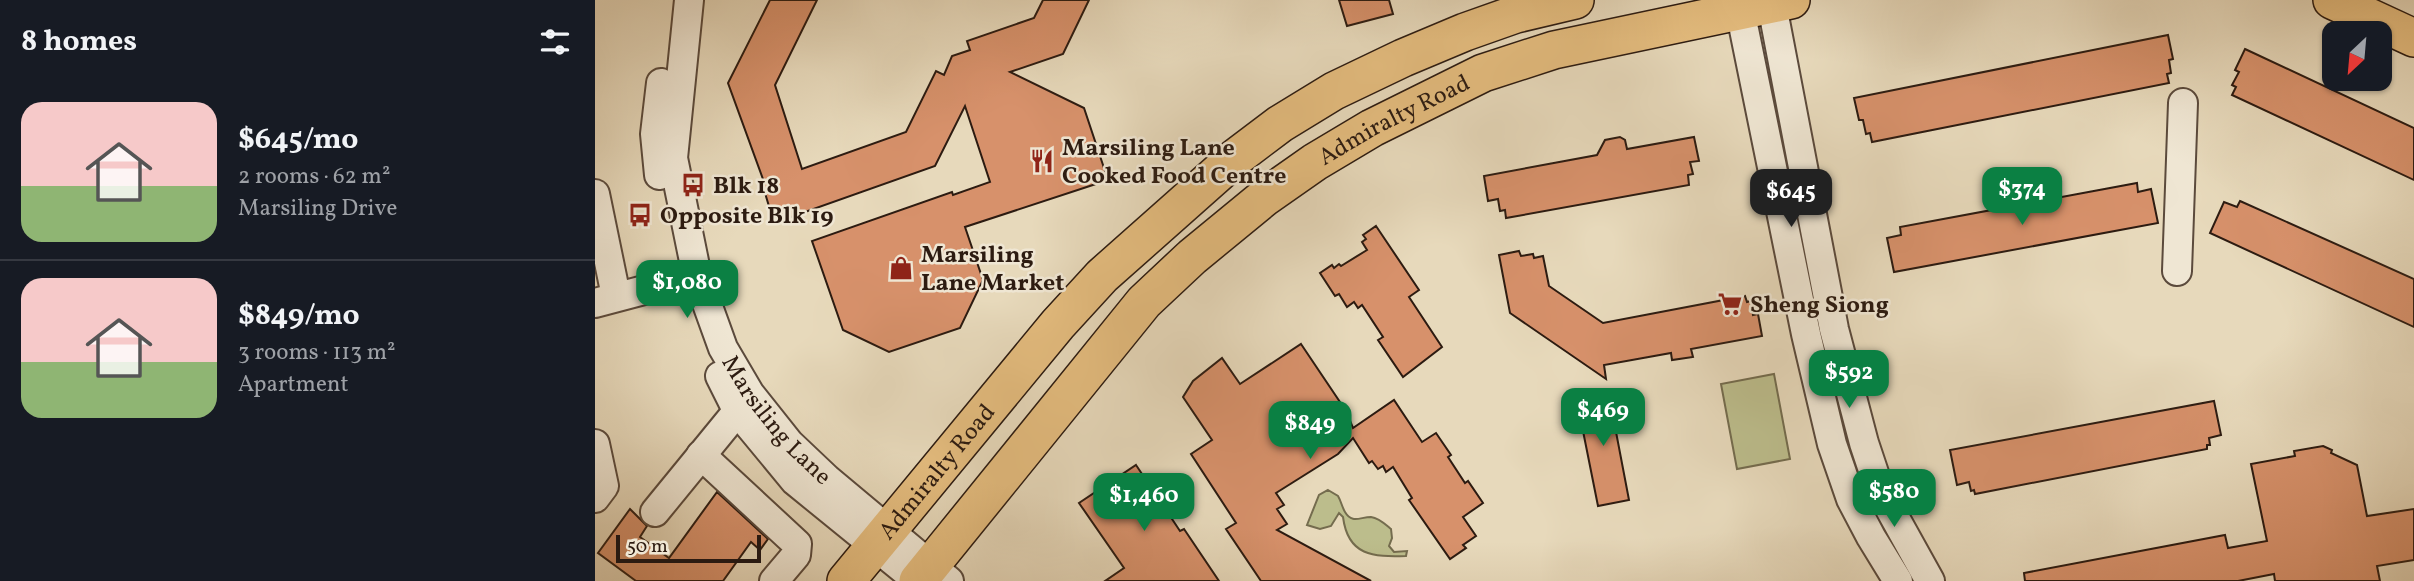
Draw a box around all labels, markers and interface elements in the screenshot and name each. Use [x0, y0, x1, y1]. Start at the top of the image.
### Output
text: 8 homes [21, 21, 137, 63]
north arrow [2322, 21, 2392, 91]
map controls [2322, 21, 2392, 91]
icon: filters [536, 23, 574, 61]
street label: Admiralty Road [1312, 67, 1476, 175]
text: $645/mo [238, 119, 358, 161]
icon: home [77, 130, 161, 214]
place label: Marsiling Lane Cooked Food Centre [1062, 132, 1286, 194]
restaurant icon: Marsiling Lane Cooked Food Centre [1028, 147, 1056, 175]
text: 2 rooms · 62 m² [238, 161, 390, 193]
pin: $374 [1981, 168, 2063, 227]
place label: Blk 18 [713, 170, 779, 204]
pin: $645 [1750, 170, 1832, 229]
bus stop icon: Blk 18 [679, 171, 707, 199]
text: $374 [1998, 174, 2046, 206]
text: $645 [1766, 176, 1816, 208]
text: Marsiling Drive [238, 193, 397, 225]
place label: Opposite Blk 19 [660, 200, 833, 234]
bus stop icon: Opposite Blk 19 [626, 201, 654, 229]
place label: Marsiling Lane Market [921, 239, 1064, 301]
shop icon: Marsiling Lane Market [887, 254, 915, 282]
pin: $1,080 [630, 260, 744, 320]
text: $1,080 [652, 267, 722, 299]
place label: Sheng Siong [1750, 289, 1889, 323]
supermarket icon: Sheng Siong [1716, 290, 1744, 318]
text: $849/mo [238, 295, 360, 337]
icon: home [77, 306, 161, 390]
text: 3 rooms · 113 m² [238, 337, 396, 369]
street label: Marsiling Lane [712, 350, 838, 494]
pin: $592 [1808, 350, 1890, 410]
text: $592 [1825, 357, 1873, 389]
text: Apartment [238, 369, 349, 401]
pin: $469 [1562, 388, 1644, 448]
text: $469 [1577, 395, 1629, 427]
street label: Admiralty Road [872, 397, 1004, 548]
pin: $849 [1269, 402, 1351, 461]
text: $849 [1285, 408, 1335, 440]
pin: $580 [1853, 470, 1935, 529]
pin: $1,460 [1087, 474, 1201, 533]
text: $580 [1869, 476, 1919, 508]
text: $1,460 [1109, 480, 1179, 512]
scale bar [616, 532, 761, 564]
text: 50 m [627, 534, 668, 560]

